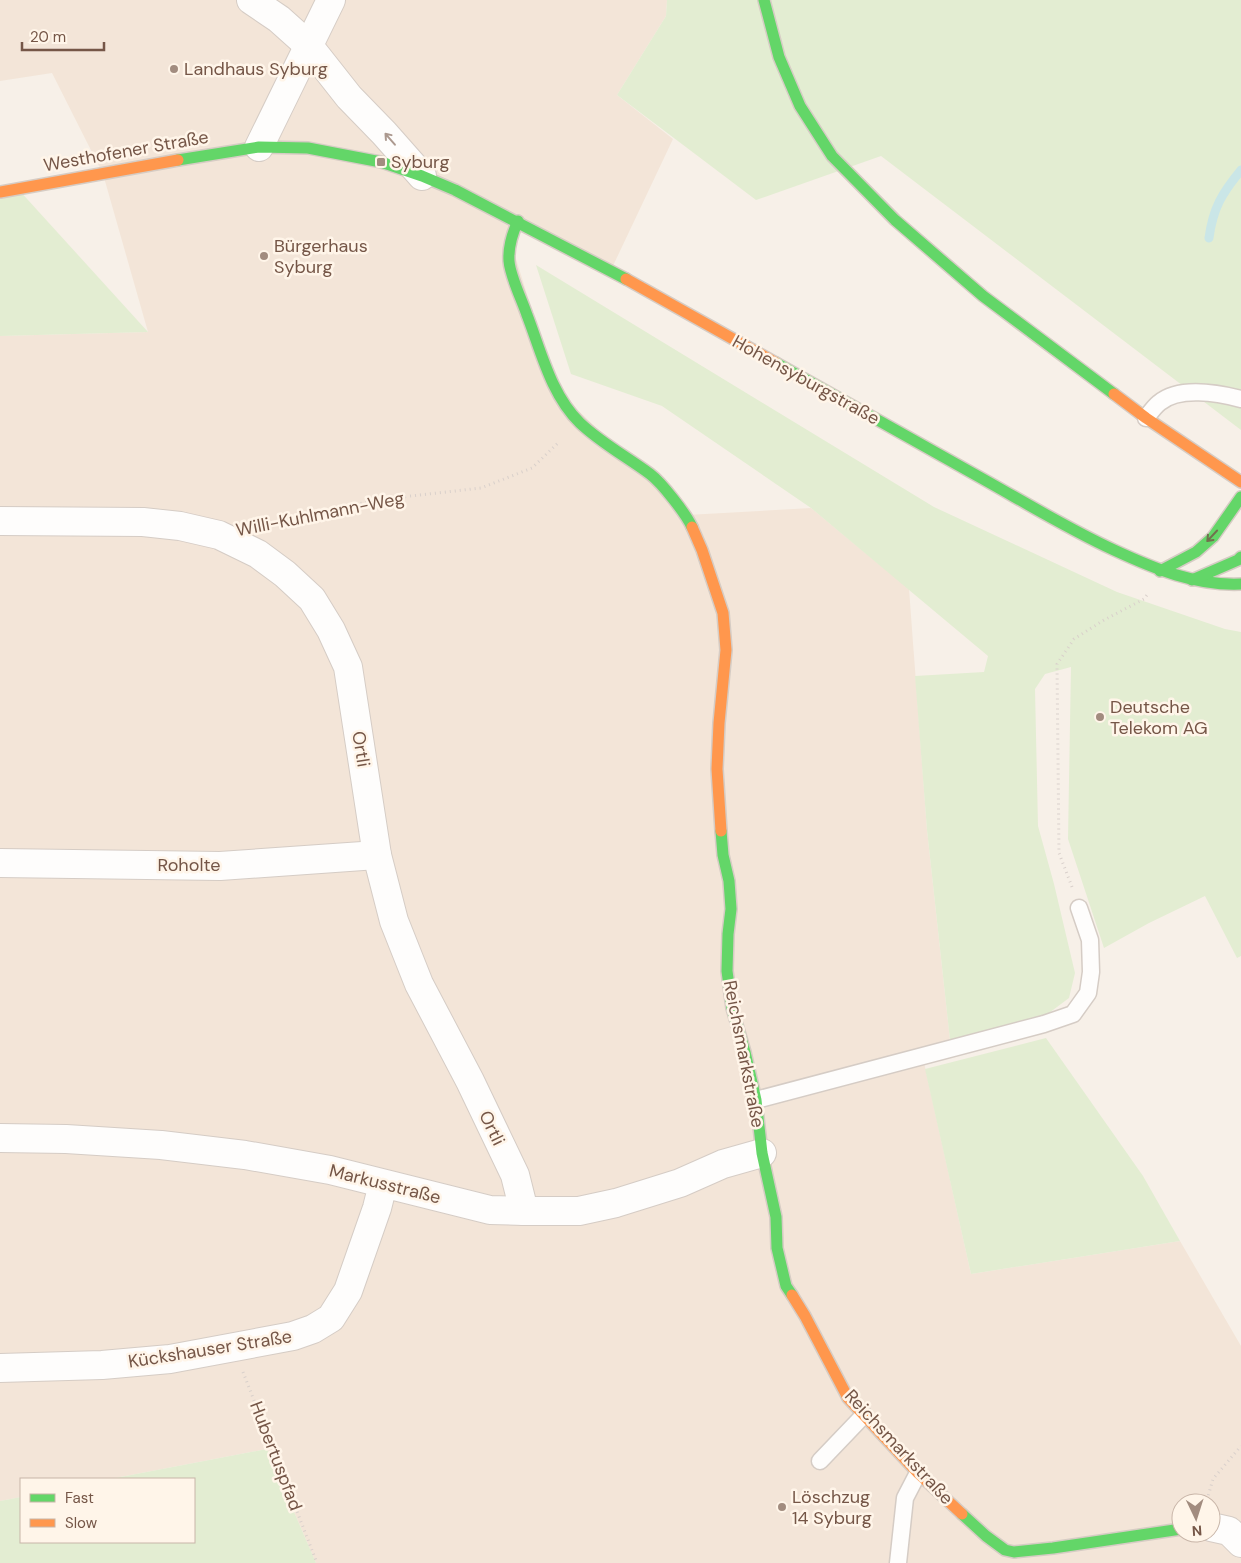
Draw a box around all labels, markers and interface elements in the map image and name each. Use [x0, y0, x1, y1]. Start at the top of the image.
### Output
scale bar [22, 20, 105, 52]
text: 20 m [30, 27, 66, 47]
place label: Landhaus Syburg [184, 57, 328, 81]
marker: Landhaus Syburg [168, 63, 180, 75]
street label: Westhofener Straße [42, 125, 210, 177]
one-way arrow [385, 133, 396, 146]
place label: Syburg [391, 150, 450, 174]
marker: Syburg [375, 156, 387, 168]
place label: Bürgerhaus Syburg [274, 234, 368, 279]
marker: Bürgerhaus Syburg [258, 250, 270, 262]
street label: Hohensyburgstraße [728, 330, 884, 430]
street label: Willi-Kuhlmann-Weg [234, 486, 406, 542]
one-way arrow [1206, 530, 1218, 543]
place label: Deutsche Telekom AG [1110, 695, 1208, 740]
marker: Deutsche Telekom AG [1094, 711, 1106, 723]
street label: Ortli [346, 729, 376, 769]
street label: Roholte [158, 853, 220, 877]
street label: Reichsmarkstraße [718, 978, 770, 1130]
street label: Ortli [473, 1107, 511, 1149]
street label: Markusstraße [327, 1159, 443, 1209]
street label: Kückshauser Straße [126, 1324, 294, 1374]
street label: Reichsmarkstraße [839, 1384, 959, 1510]
street label: Hubertuspfad [244, 1398, 308, 1514]
legend [20, 1478, 195, 1543]
place label: Löschzug 14 Syburg [792, 1485, 872, 1530]
text: Fast [65, 1488, 94, 1508]
north arrow [1171, 1493, 1221, 1543]
marker: Löschzug 14 Syburg [776, 1501, 788, 1513]
text: Slow [65, 1513, 98, 1533]
text: N [1191, 1522, 1203, 1540]

